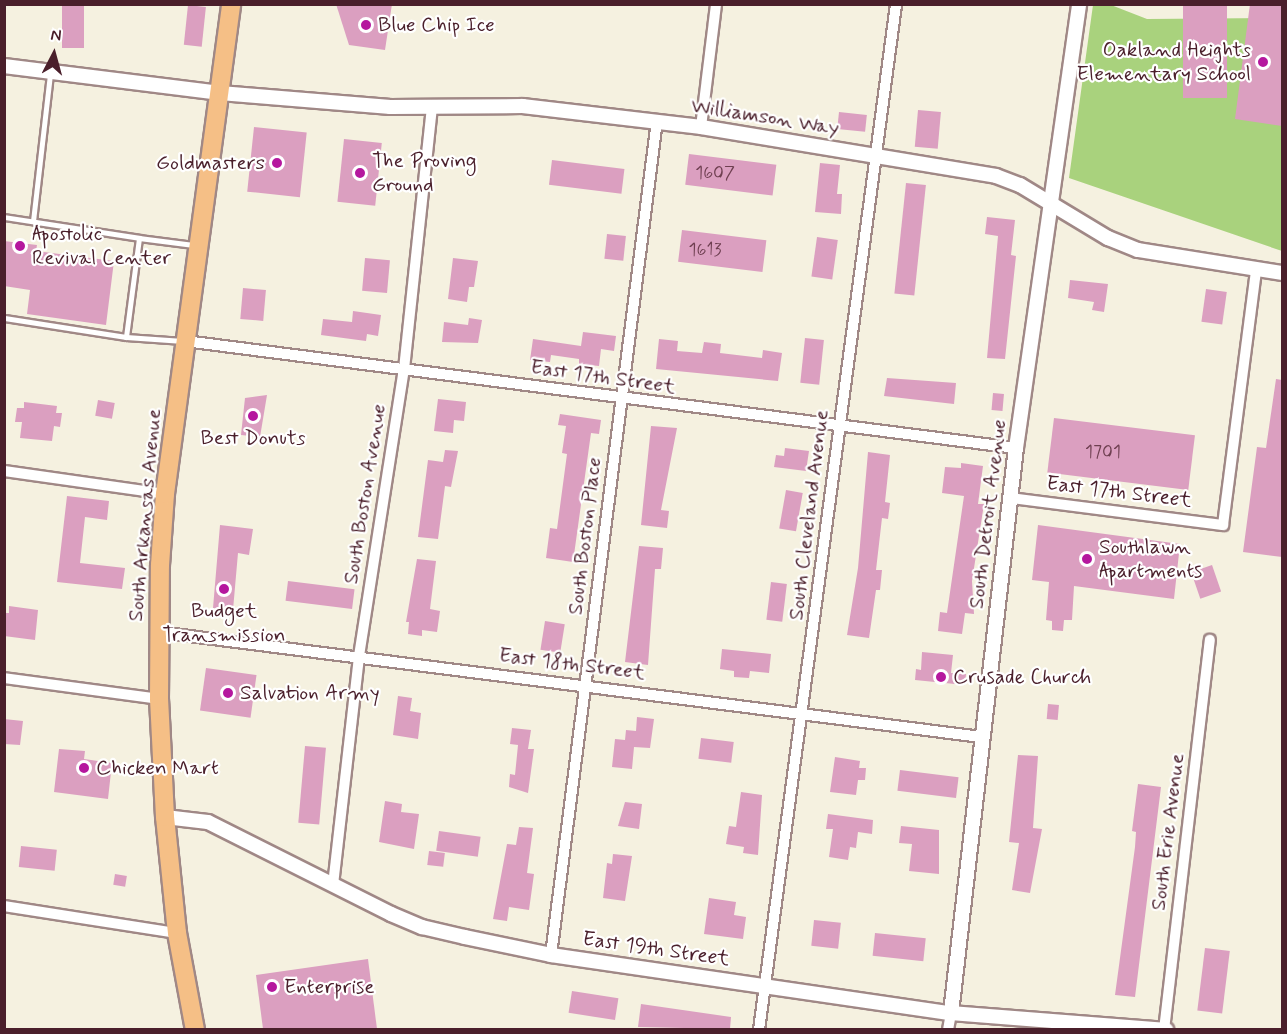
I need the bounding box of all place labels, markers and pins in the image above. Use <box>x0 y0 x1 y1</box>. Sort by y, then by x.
place label: Blue Chip Ice <box>378 12 495 38</box>
marker: Blue Chip Ice <box>359 18 373 32</box>
place label: Oakland Heights Elementary School <box>1076 37 1251 87</box>
marker: Oakland Heights Elementary School <box>1256 55 1270 69</box>
place label: The Proving Ground <box>372 148 475 198</box>
place label: Goldmasters <box>156 150 265 176</box>
marker: Goldmasters <box>270 156 284 170</box>
marker: The Proving Ground <box>353 166 367 180</box>
place label: Apostolic Revival Center <box>32 221 167 271</box>
marker: Apostolic Revival Center <box>13 239 27 253</box>
marker: Best Donuts <box>246 409 260 423</box>
place label: Best Donuts <box>201 425 305 451</box>
place label: Southlawn Apartments <box>1099 534 1202 584</box>
marker: Southlawn Apartments <box>1080 552 1094 566</box>
marker: Budget Transmission <box>217 582 231 596</box>
place label: Budget Transmission <box>162 598 286 648</box>
place label: Crusade Church <box>953 664 1097 690</box>
marker: Crusade Church <box>934 670 948 684</box>
place label: Salvation Army <box>240 680 377 706</box>
marker: Salvation Army <box>221 686 235 700</box>
place label: Chicken Mart <box>96 755 220 781</box>
marker: Chicken Mart <box>77 761 91 775</box>
place label: Enterprise <box>284 974 375 1000</box>
marker: Enterprise <box>265 980 279 994</box>

